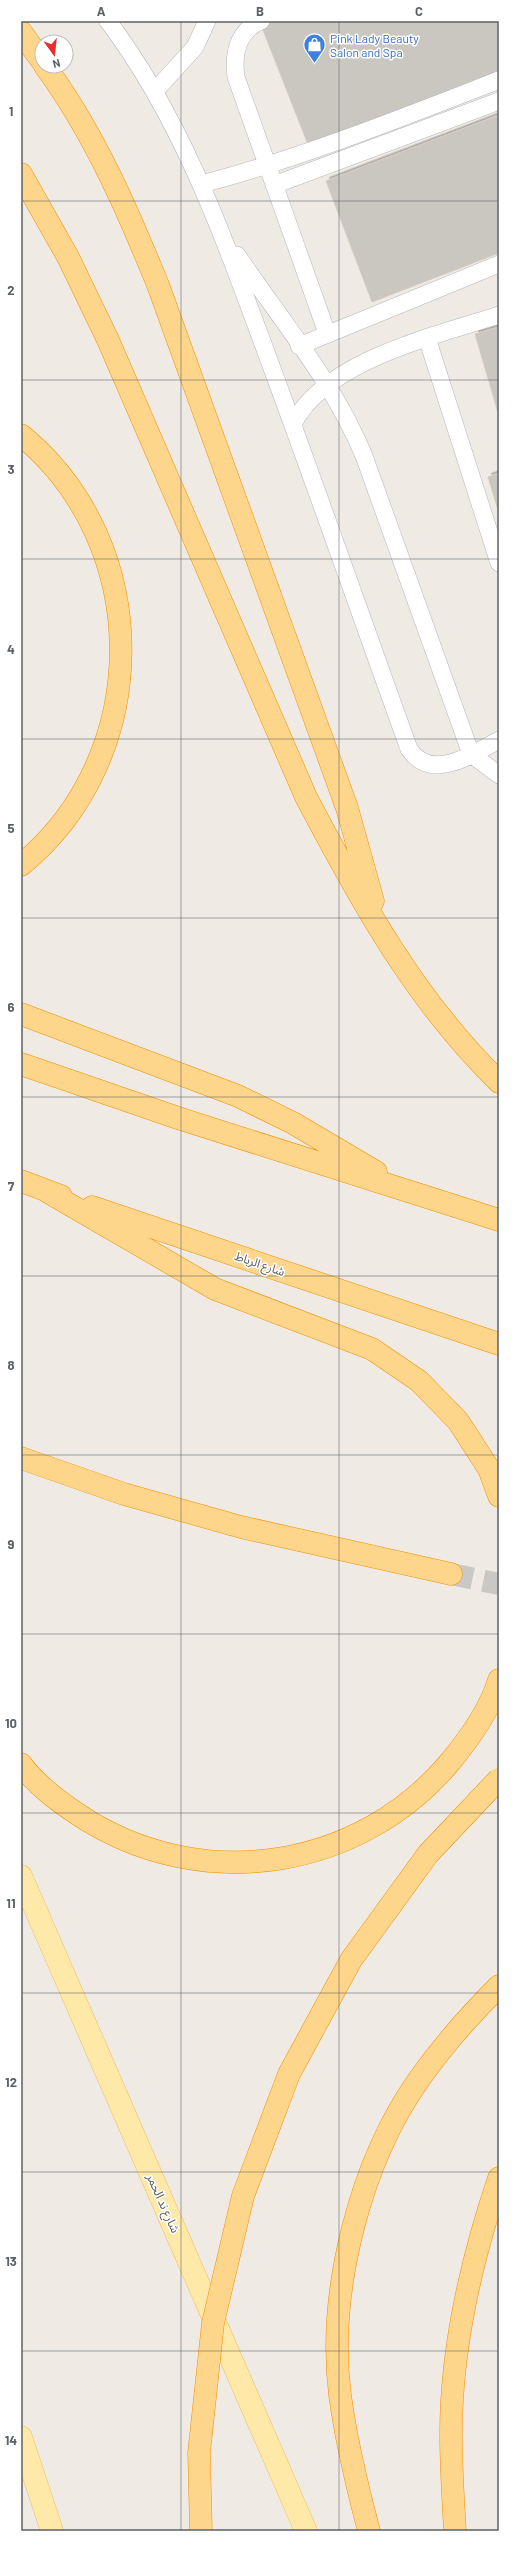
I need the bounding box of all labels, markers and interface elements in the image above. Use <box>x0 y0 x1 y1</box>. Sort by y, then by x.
text: A <box>97 3 106 19</box>
text: B <box>256 3 264 19</box>
text: C <box>415 3 423 19</box>
place label: Pink Lady Beauty Salon and Spa <box>330 31 419 59</box>
shop icon: Pink Lady Beauty Salon and Spa <box>301 32 327 65</box>
north arrow <box>34 34 74 74</box>
text: N <box>51 57 62 71</box>
text: 1 <box>9 103 13 119</box>
text: 2 <box>7 282 15 298</box>
text: 3 <box>7 461 15 477</box>
text: 4 <box>7 641 15 657</box>
text: 5 <box>7 820 15 836</box>
text: 6 <box>8 999 15 1015</box>
text: 7 <box>8 1178 15 1194</box>
street label: شارع الرباط <box>232 1248 287 1281</box>
text: 8 <box>7 1357 15 1373</box>
text: 9 <box>8 1536 15 1552</box>
text: 10 <box>5 1715 17 1731</box>
text: 11 <box>6 1895 16 1911</box>
text: 12 <box>5 2074 17 2090</box>
street label: شارع ند الحمر <box>142 2170 183 2236</box>
text: 13 <box>5 2253 17 2269</box>
text: 14 <box>5 2432 17 2448</box>

